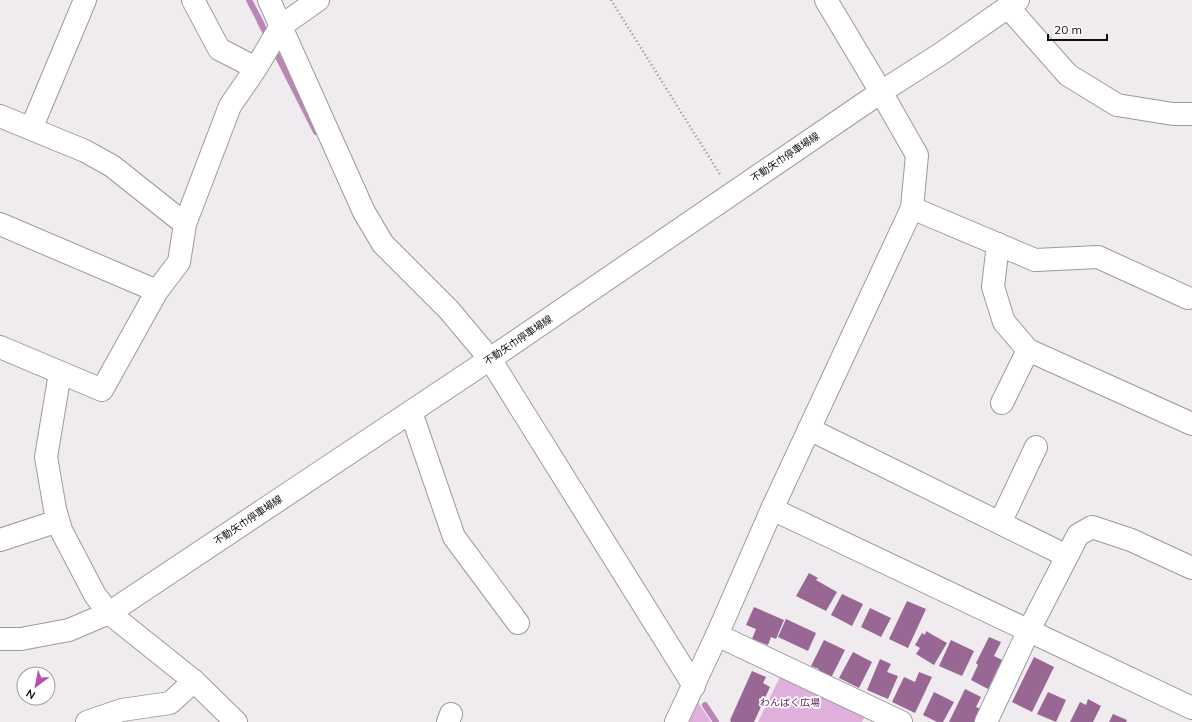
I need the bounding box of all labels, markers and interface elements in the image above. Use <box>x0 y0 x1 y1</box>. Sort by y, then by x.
scale bar <box>1048 16 1107 42</box>
text: 20 m <box>1054 22 1082 37</box>
street label: 不動矢巾停車場線 <box>748 129 822 185</box>
street label: 不動矢巾停車場線 <box>481 312 555 368</box>
street label: 不動矢巾停車場線 <box>211 492 285 548</box>
north arrow <box>16 666 56 706</box>
text: N <box>23 686 38 703</box>
park label: わんぱく広場 <box>760 696 820 709</box>

